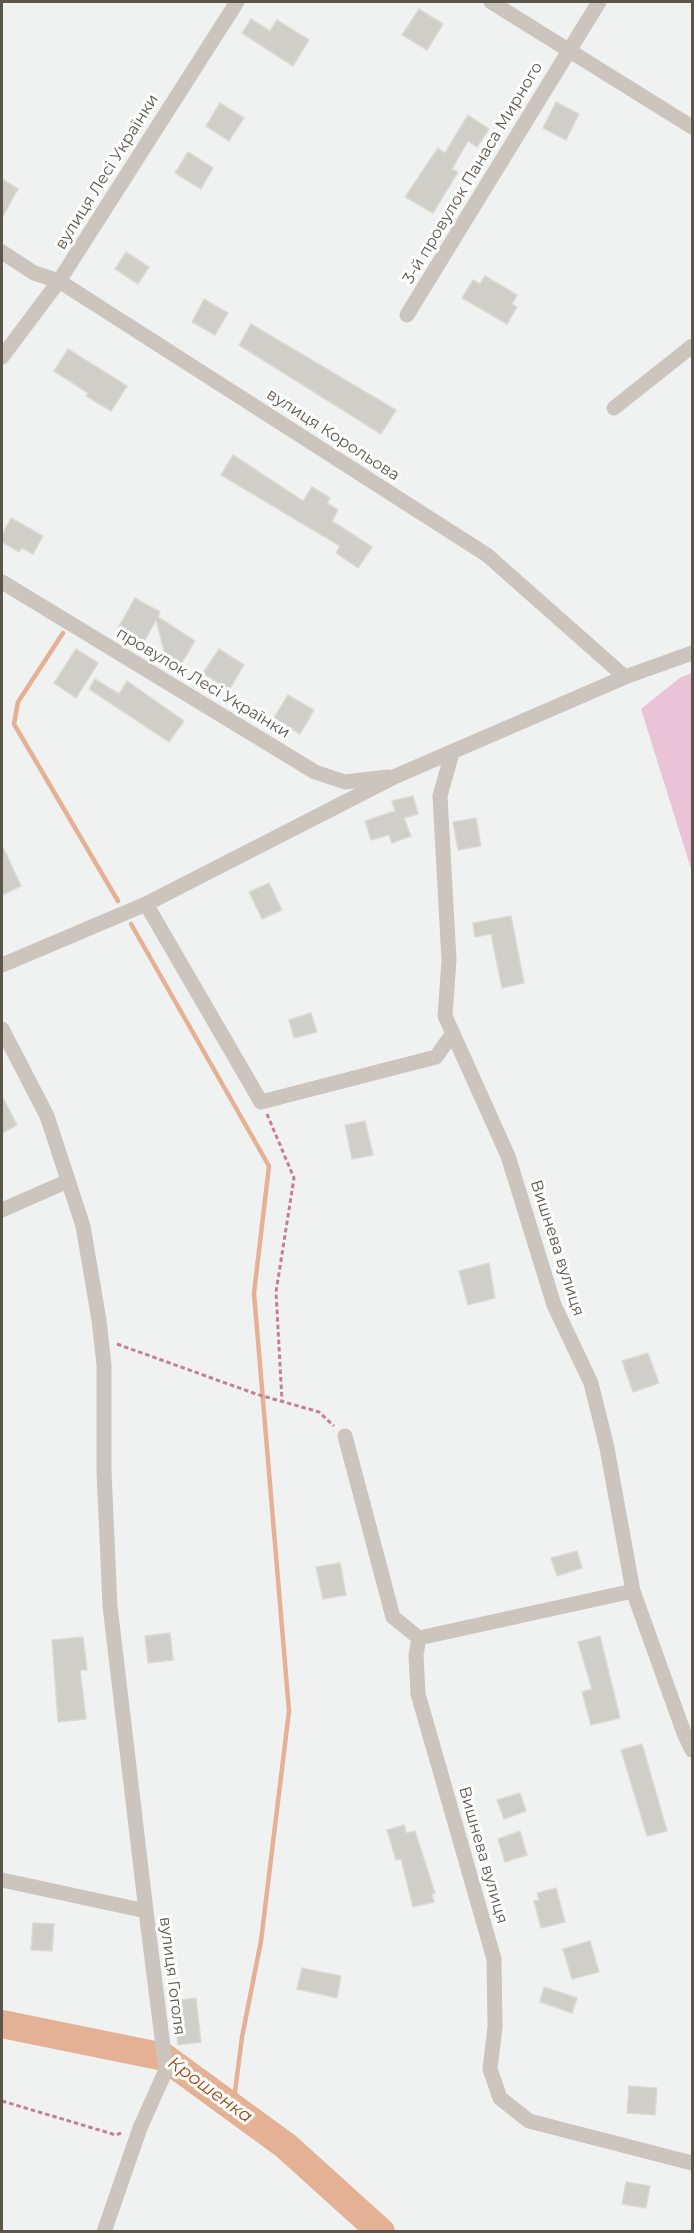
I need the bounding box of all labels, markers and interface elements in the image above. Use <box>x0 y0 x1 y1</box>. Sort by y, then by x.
street label: 3-й провулок Панаса Мирного <box>399 59 547 287</box>
street label: вулиця Лесі Українки <box>51 91 163 253</box>
street label: вулиця Корольова <box>263 385 403 485</box>
street label: провулок Лесі Українки <box>113 623 293 743</box>
street label: Вишнева вулиця <box>526 1178 588 1318</box>
street label: Вишнева вулиця <box>454 1784 512 1926</box>
street label: вулиця Гоголя <box>155 1916 189 2036</box>
water label: Крошенка <box>164 2052 256 2128</box>

